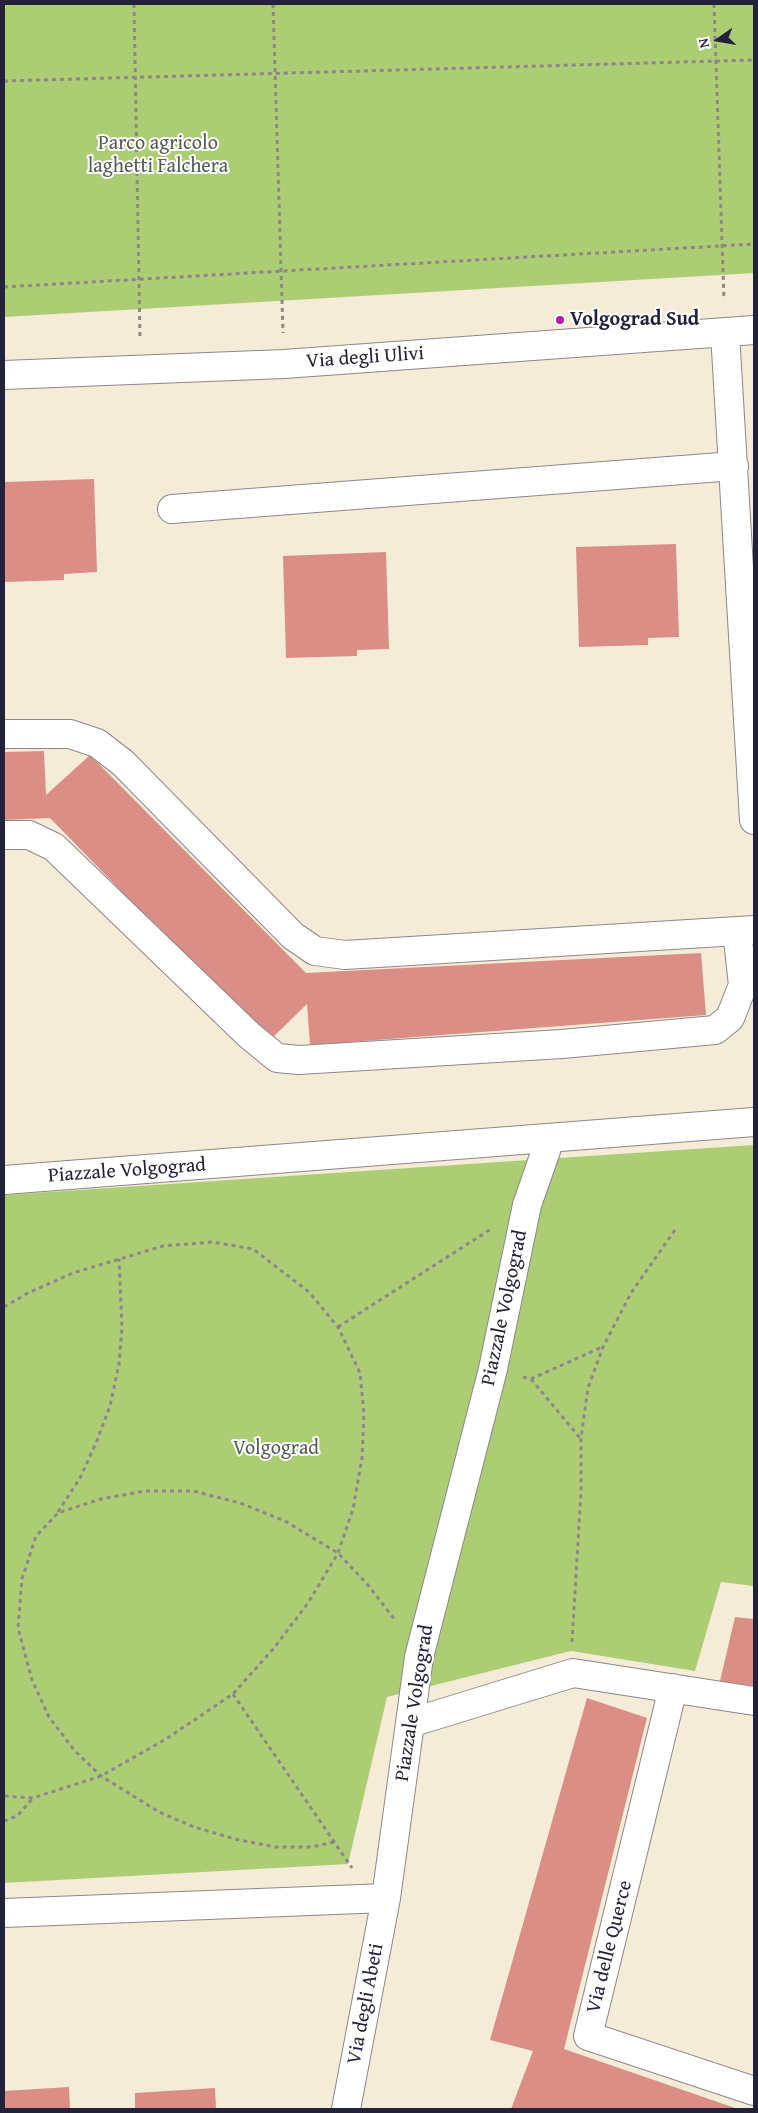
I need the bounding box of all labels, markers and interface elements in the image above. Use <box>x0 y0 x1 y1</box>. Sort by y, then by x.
north arrow <box>693 15 743 65</box>
text: N <box>693 37 714 50</box>
park label: Parco agricolo laghetti Falchera <box>88 132 228 179</box>
place label: Volgograd Sud <box>570 308 699 332</box>
marker: Volgograd Sud <box>554 314 566 326</box>
street label: Via degli Ulivi <box>305 342 425 374</box>
street label: Piazzale Volgograd <box>47 1154 207 1188</box>
street label: Piazzale Volgograd <box>477 1228 533 1388</box>
park label: Volgograd <box>233 1437 319 1461</box>
street label: Piazzale Volgograd <box>391 1623 439 1783</box>
street label: Via delle Querce <box>582 1878 638 2016</box>
street label: Via degli Abeti <box>343 1941 389 2067</box>

